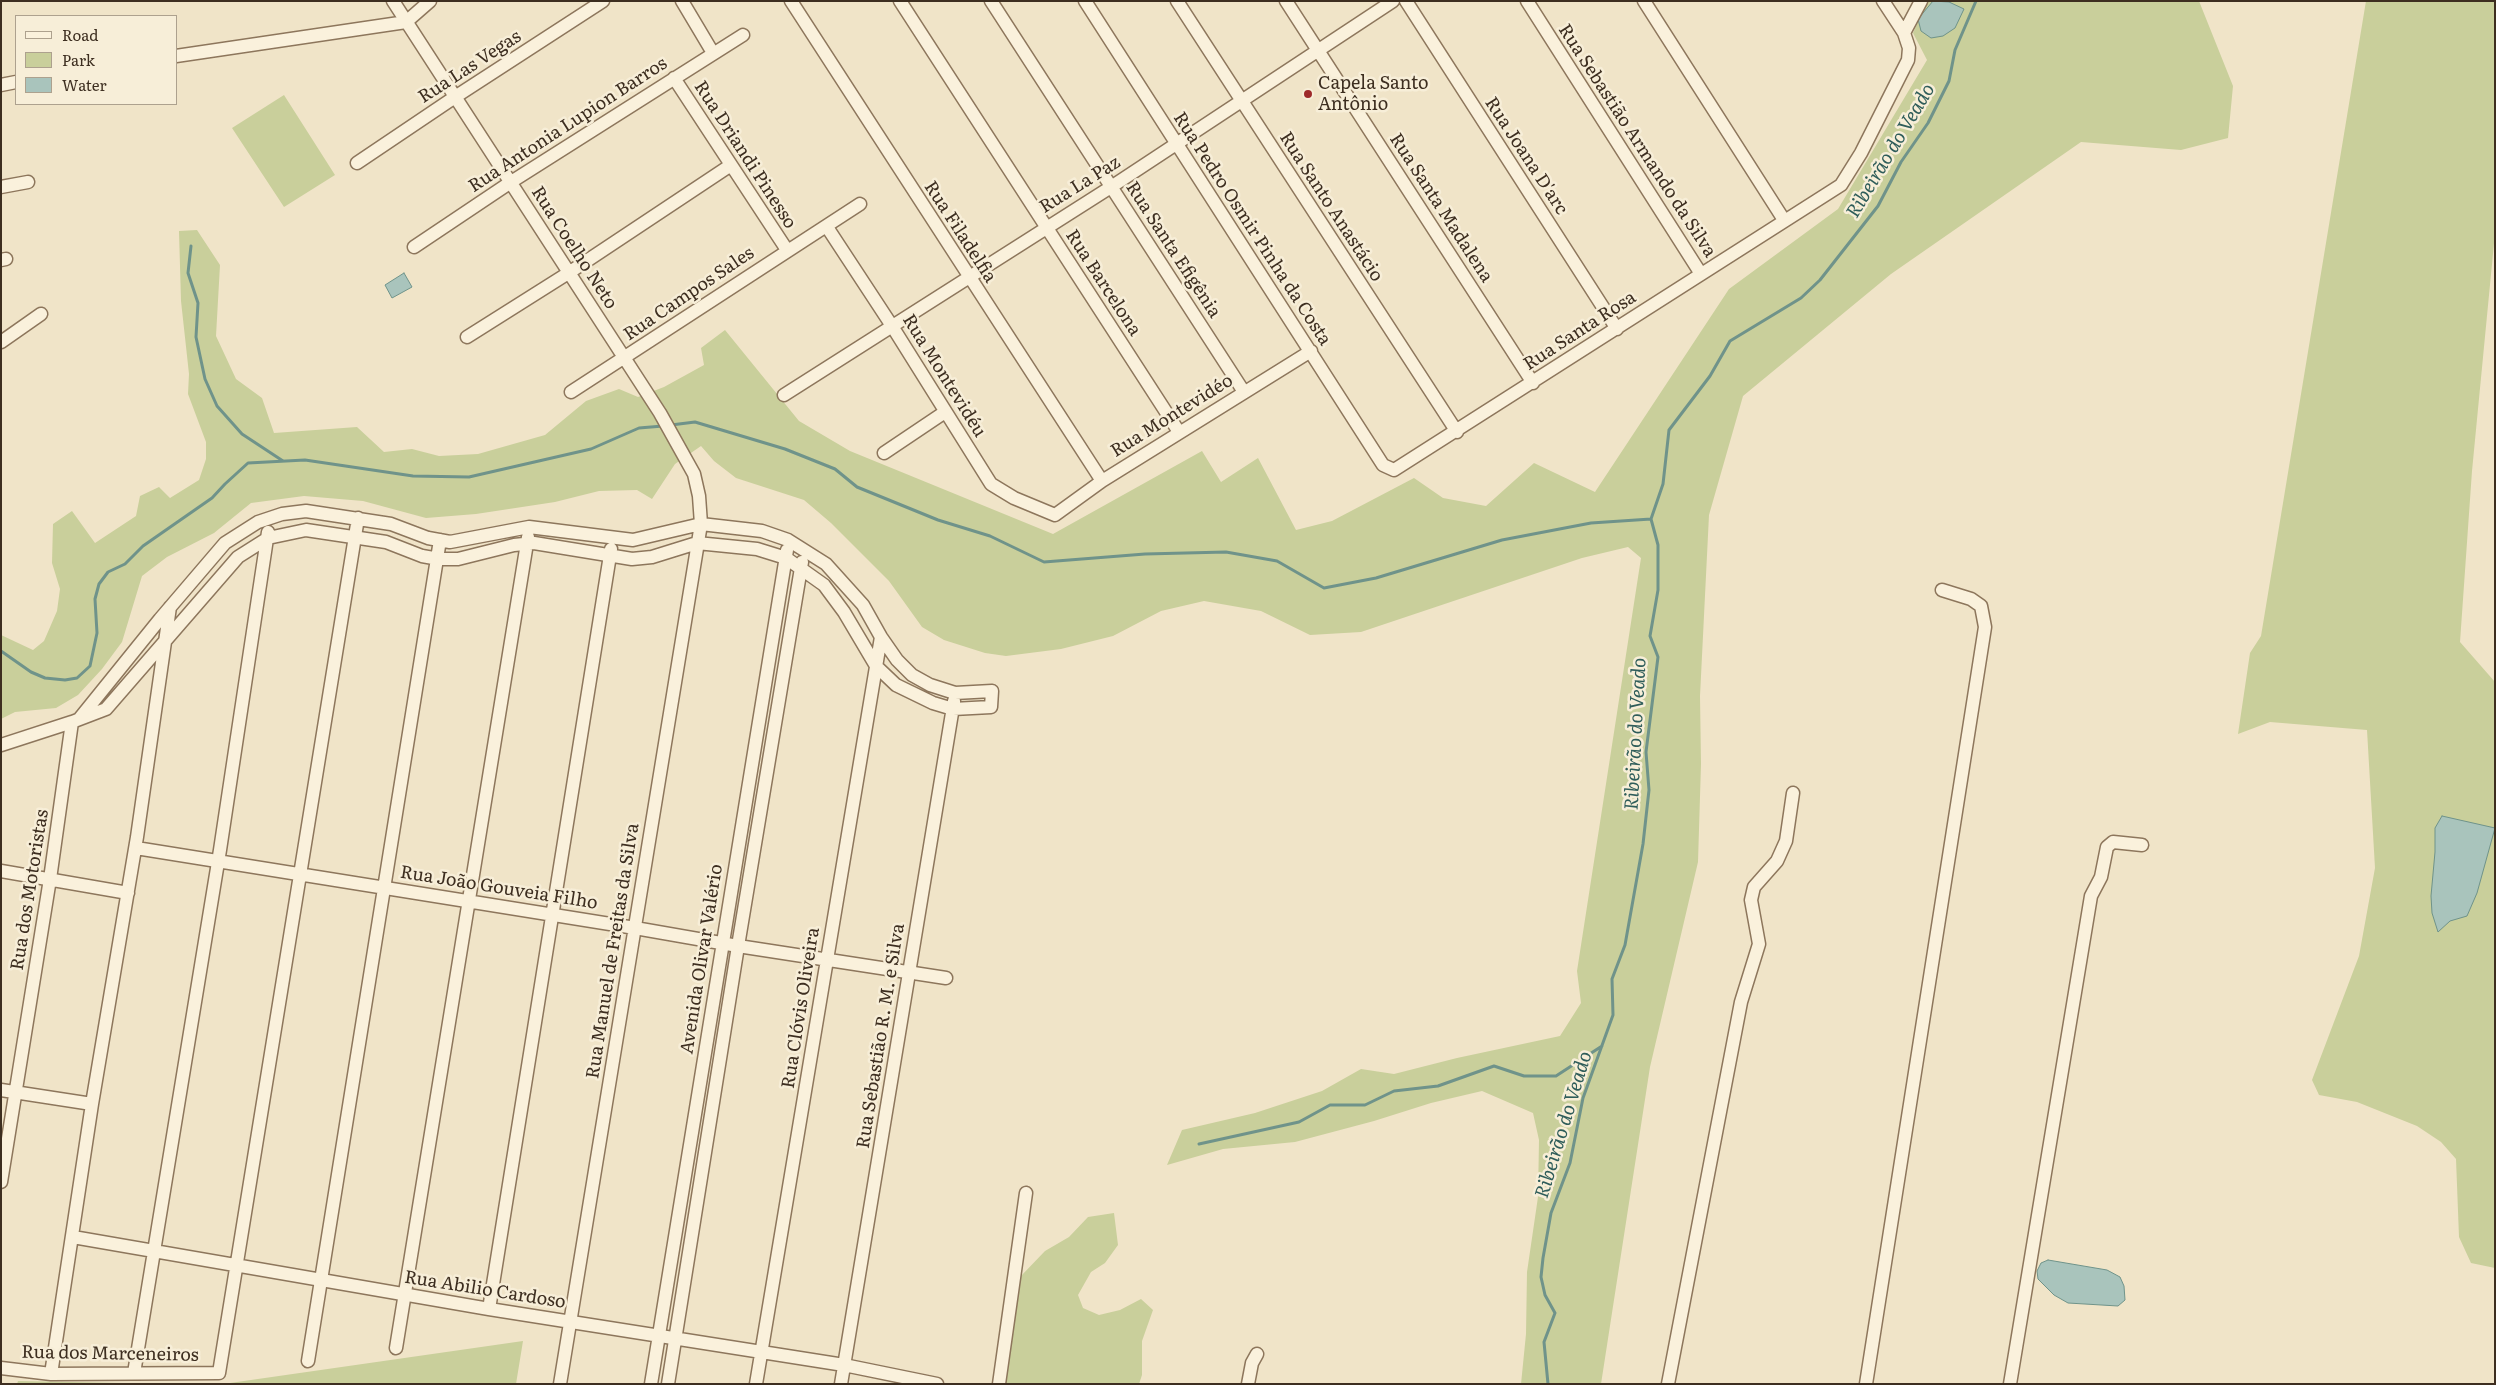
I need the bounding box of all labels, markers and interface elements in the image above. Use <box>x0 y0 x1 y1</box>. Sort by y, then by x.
legend <box>15 15 178 105</box>
street label: Rua Sebastião Armando da Silva <box>1553 20 1721 262</box>
text: Road <box>62 23 98 46</box>
street label: Rua Las Vegas <box>415 26 525 108</box>
text: Park <box>62 48 95 71</box>
street label: Rua Antonia Lupion Barros <box>465 53 671 197</box>
text: Water <box>62 73 107 96</box>
place label: Capela Santo Antônio <box>1318 73 1429 116</box>
street label: Rua Driandi Pinesso <box>689 77 801 233</box>
water label: Ribeirão do Veado <box>1842 80 1940 222</box>
marker: Capela Santo Antônio <box>1302 88 1314 100</box>
street label: Rua Joana D'arc <box>1480 93 1572 219</box>
street label: Rua Pedro Osmir Pinha da Costa <box>1168 108 1336 350</box>
street label: Rua Santo Anastácio <box>1274 128 1388 286</box>
street label: Rua Santa Madalena <box>1385 129 1497 287</box>
street label: Rua La Paz <box>1036 152 1124 218</box>
street label: Rua Filadelfia <box>919 177 1001 287</box>
street label: Rua Santa Efigênia <box>1121 178 1225 322</box>
street label: Rua Coelho Neto <box>526 183 622 313</box>
street label: Rua Barcelona <box>1061 226 1145 340</box>
street label: Rua Campos Sales <box>620 242 758 346</box>
street label: Rua Santa Rosa <box>1520 287 1640 375</box>
street label: Rua Montevidéu <box>898 311 990 441</box>
street label: Rua Montevidéo <box>1107 370 1237 462</box>
water label: Ribeirão do Veado <box>1621 657 1651 811</box>
street label: Rua dos Motoristas <box>7 808 53 972</box>
street label: Rua Manuel de Freitas da Silva <box>582 822 644 1080</box>
street label: Rua João Gouveia Filho <box>399 862 599 914</box>
street label: Avenida Olivar Valério <box>676 862 728 1056</box>
street label: Rua Sebastião R. M. e Silva <box>853 922 909 1150</box>
street label: Rua Clóvis Oliveira <box>778 926 824 1090</box>
water label: Ribeirão do Veado <box>1531 1049 1597 1201</box>
street label: Rua Abilio Cardoso <box>403 1267 567 1313</box>
street label: Rua dos Marceneiros <box>21 1342 199 1366</box>

